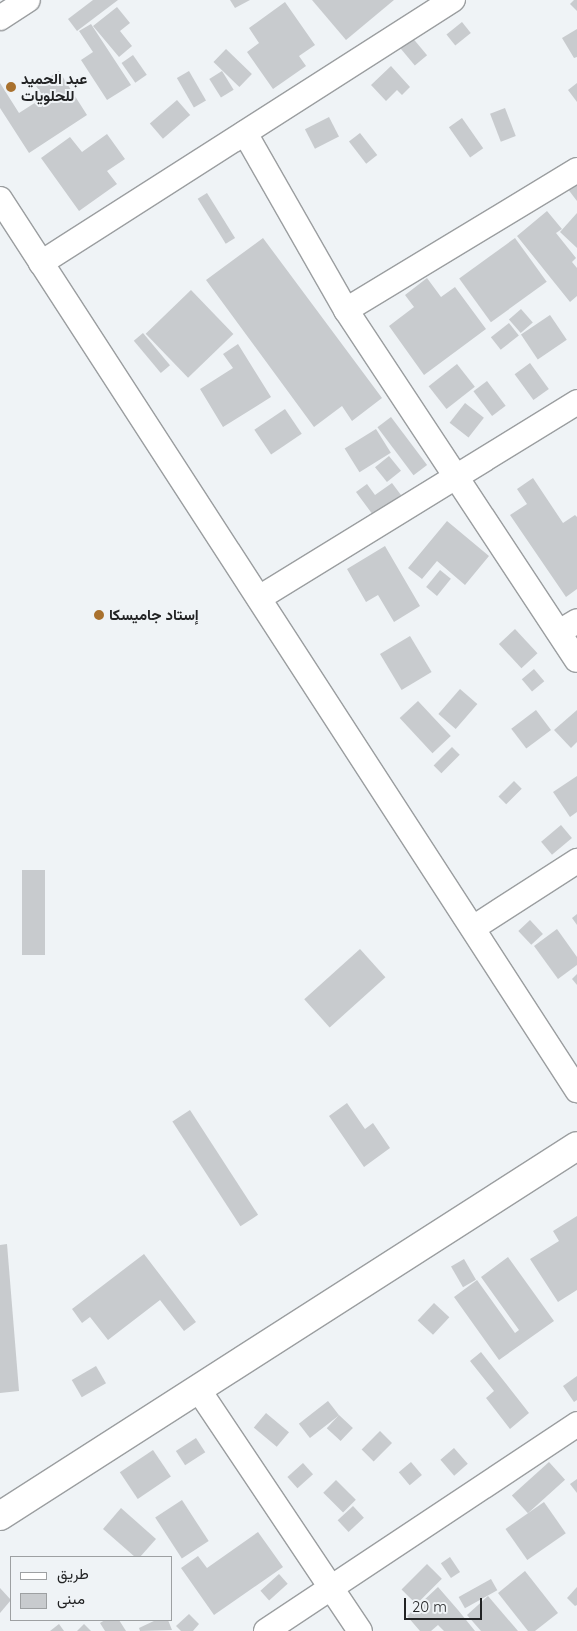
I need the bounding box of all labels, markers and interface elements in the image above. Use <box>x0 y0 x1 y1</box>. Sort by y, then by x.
place label: عبد الحميد للحلويات <box>21 69 87 104</box>
marker: عبد الحميد للحلويات <box>5 81 17 93</box>
place label: إستاد جاميسكا <box>109 606 199 624</box>
marker: إستاد جاميسكا <box>93 609 105 621</box>
legend <box>10 1556 172 1621</box>
text: طريق <box>57 1564 89 1583</box>
scale bar <box>407 1588 484 1620</box>
text: مبنى <box>57 1589 85 1608</box>
text: 20 m <box>412 1597 447 1616</box>

